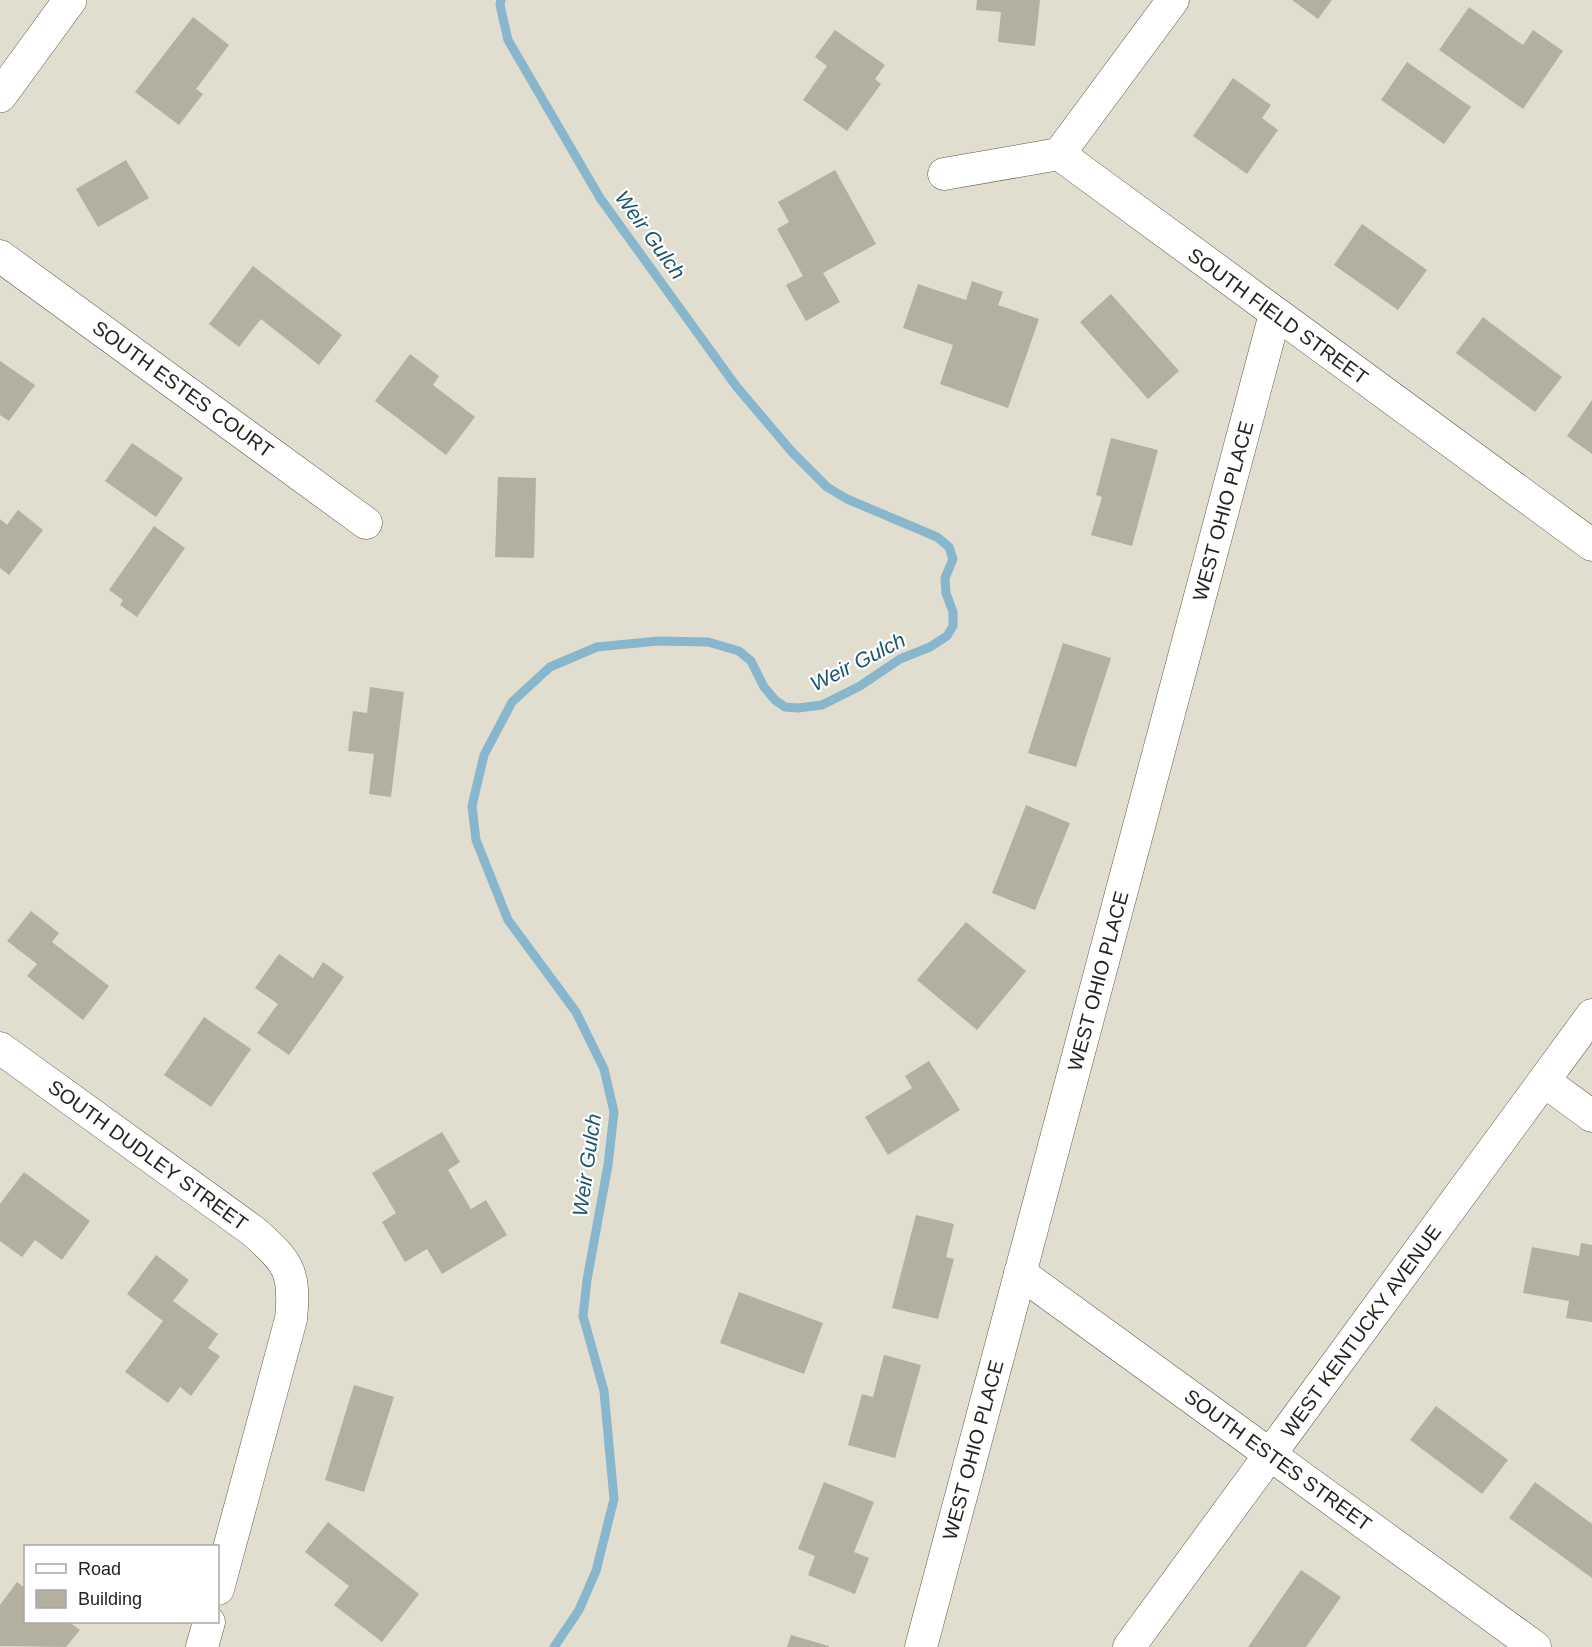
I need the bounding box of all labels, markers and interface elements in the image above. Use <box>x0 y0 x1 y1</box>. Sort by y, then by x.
water label: Weir Gulch <box>611 186 690 283</box>
street label: SOUTH FIELD STREET <box>1184 243 1372 389</box>
street label: SOUTH ESTES COURT <box>89 316 277 462</box>
street label: WEST OHIO PLACE <box>1188 419 1258 603</box>
water label: Weir Gulch <box>806 628 909 695</box>
street label: WEST OHIO PLACE <box>1063 889 1133 1073</box>
street label: SOUTH DUDLEY STREET <box>44 1075 252 1235</box>
water label: Weir Gulch <box>568 1112 605 1218</box>
street label: WEST KENTUCKY AVENUE <box>1277 1221 1445 1441</box>
street label: WEST OHIO PLACE <box>938 1358 1008 1542</box>
street label: SOUTH ESTES STREET <box>1180 1385 1376 1535</box>
legend <box>24 1545 219 1623</box>
text: Road <box>78 1559 121 1579</box>
text: Building <box>78 1589 142 1609</box>

